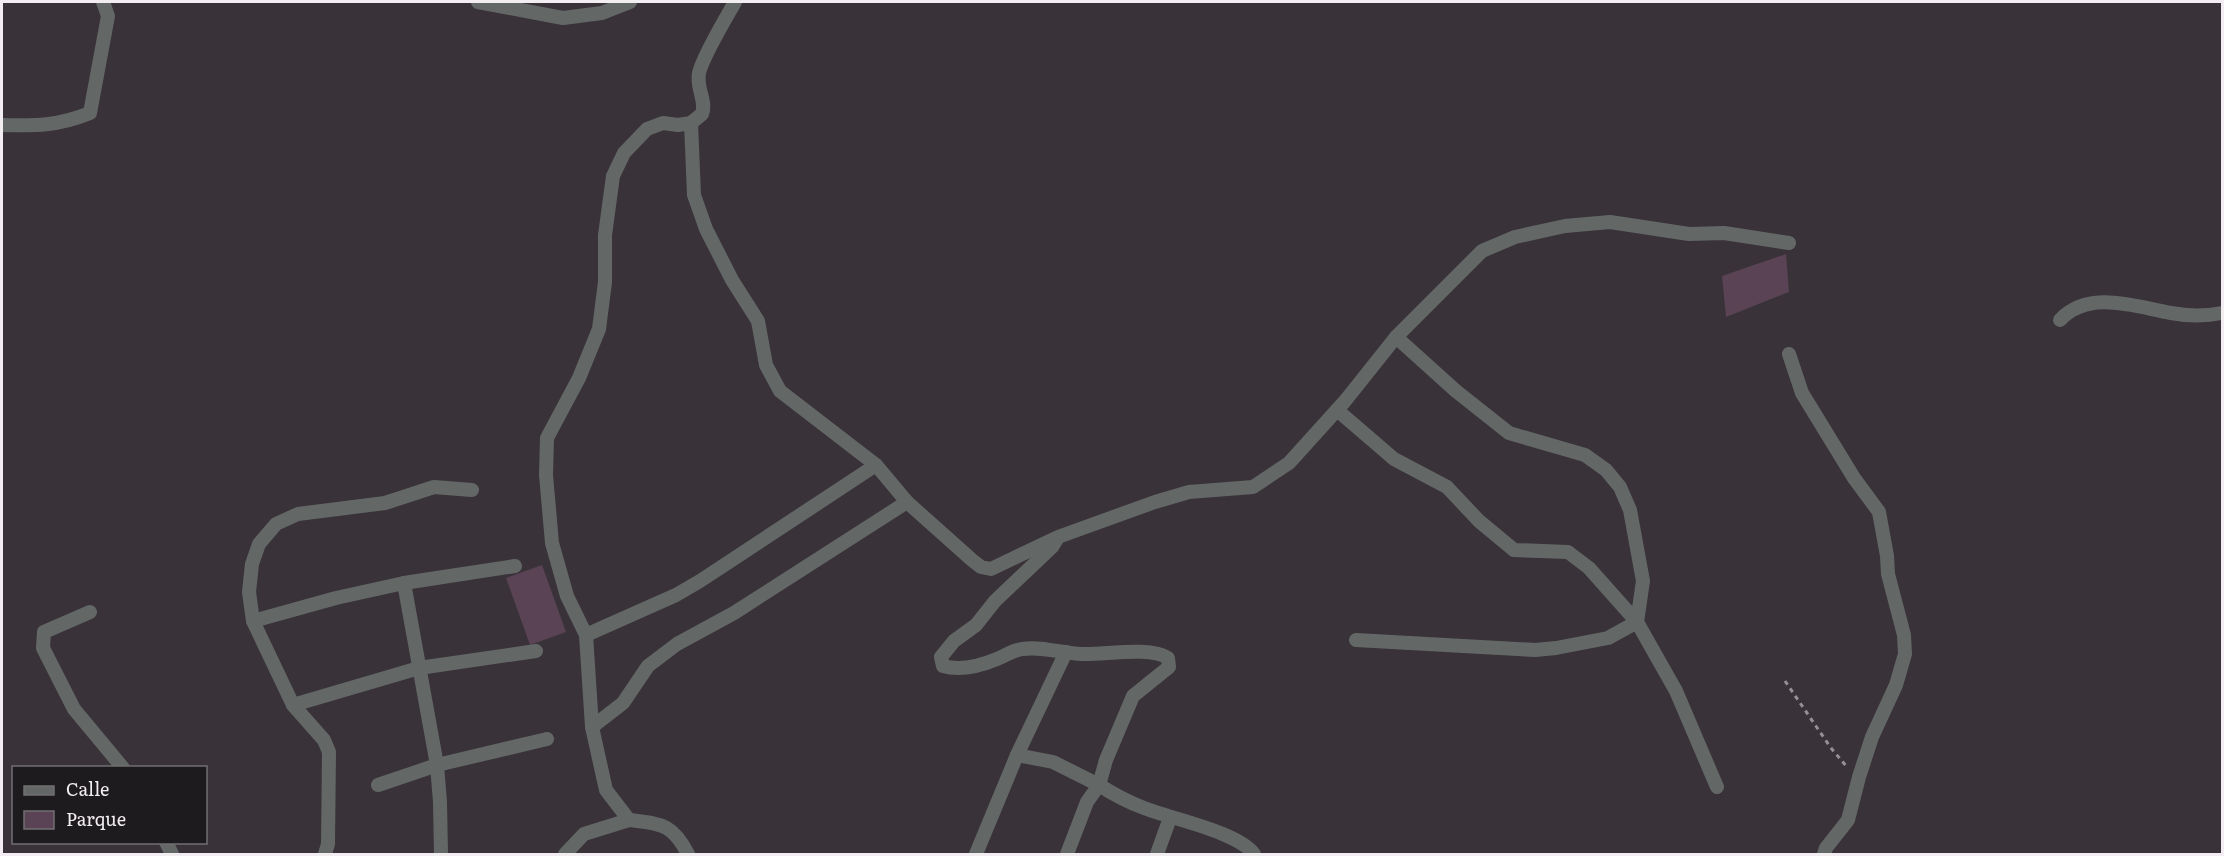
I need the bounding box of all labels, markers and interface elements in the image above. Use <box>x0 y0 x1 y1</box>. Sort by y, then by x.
legend <box>12 766 207 844</box>
text: Calle <box>66 775 109 802</box>
text: Parque <box>66 805 126 832</box>

